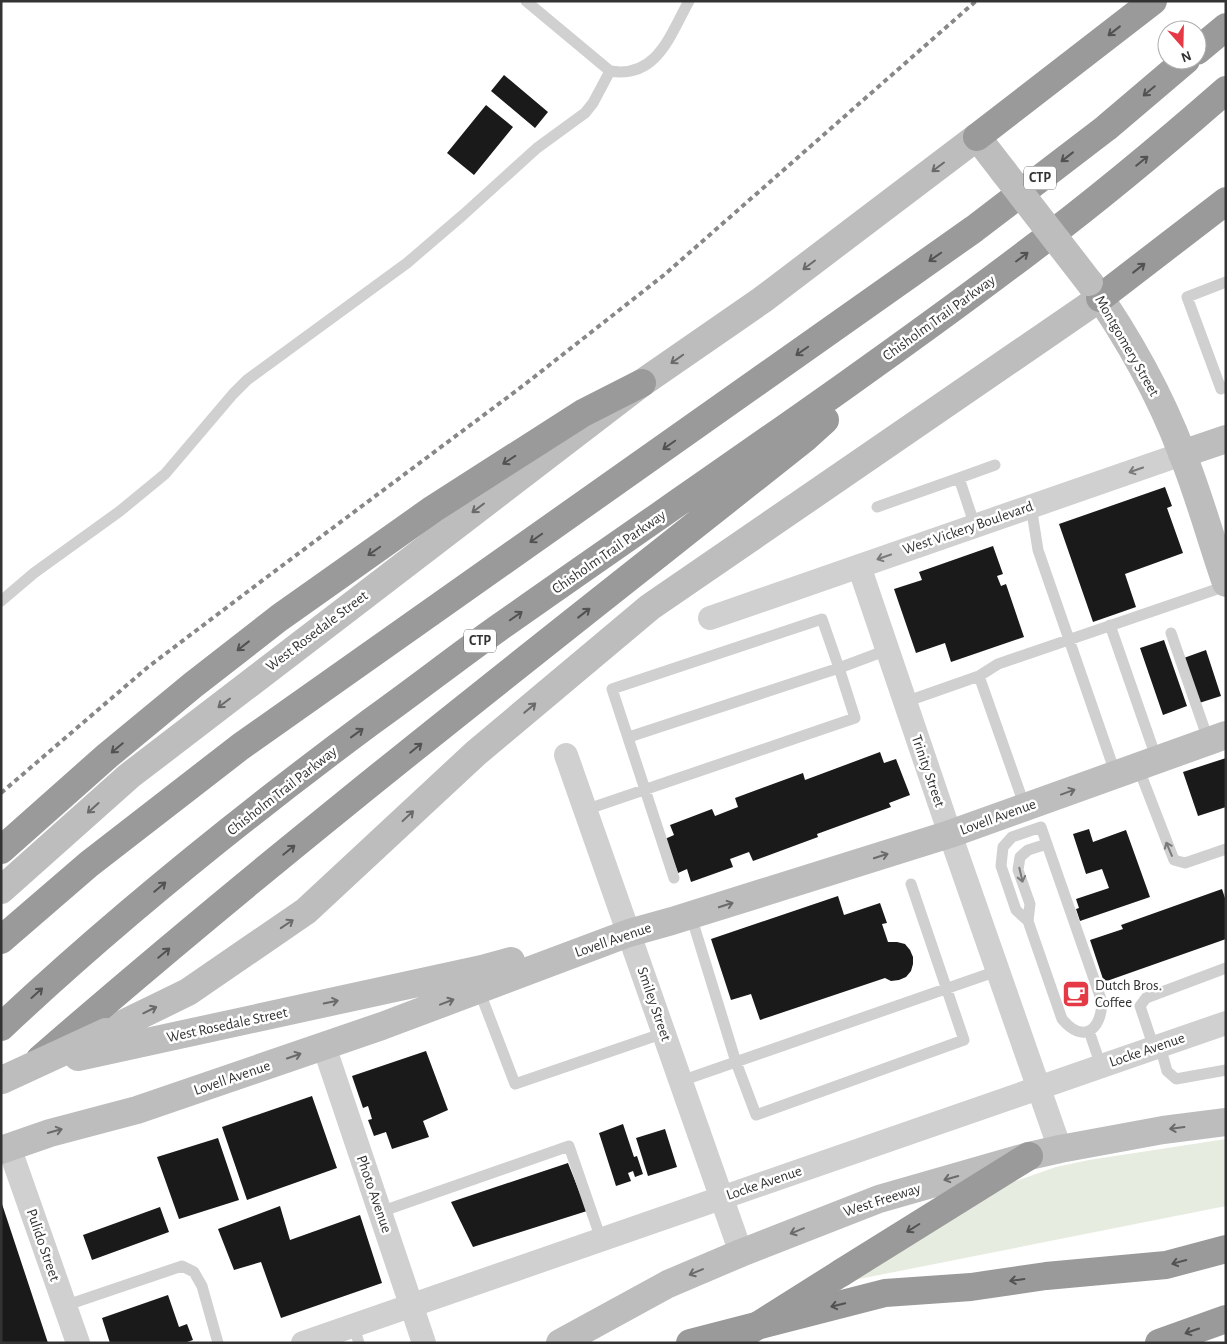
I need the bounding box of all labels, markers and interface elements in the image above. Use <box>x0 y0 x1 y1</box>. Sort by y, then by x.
north arrow <box>1157 20 1207 70</box>
one-way arrow <box>1108 25 1121 36</box>
text: N <box>1179 48 1193 65</box>
one-way arrow <box>1143 86 1156 97</box>
one-way arrow <box>1061 152 1074 163</box>
one-way arrow <box>1136 155 1149 166</box>
one-way arrow <box>932 161 945 172</box>
road number: CTP <box>1024 167 1056 190</box>
one-way arrow <box>928 252 942 262</box>
one-way arrow <box>1015 252 1029 262</box>
one-way arrow <box>803 259 816 270</box>
one-way arrow <box>1132 262 1145 273</box>
street label: Chisholm Trail Parkway <box>880 272 998 364</box>
street label: Montgomery Street <box>1092 293 1162 399</box>
one-way arrow <box>795 346 809 356</box>
one-way arrow <box>670 354 684 364</box>
one-way arrow <box>663 440 677 450</box>
one-way arrow <box>503 455 517 465</box>
one-way arrow <box>1129 466 1145 475</box>
street label: West Vickery Boulevard <box>901 499 1035 557</box>
one-way arrow <box>472 503 485 514</box>
street label: Chisholm Trail Parkway <box>549 507 669 597</box>
one-way arrow <box>530 533 544 543</box>
one-way arrow <box>367 546 381 556</box>
one-way arrow <box>876 553 892 562</box>
street label: West Rosedale Street <box>263 588 371 674</box>
one-way arrow <box>577 608 590 619</box>
one-way arrow <box>509 611 523 621</box>
road number: CTP <box>464 630 496 652</box>
one-way arrow <box>236 641 250 651</box>
one-way arrow <box>218 697 231 708</box>
one-way arrow <box>523 702 536 713</box>
one-way arrow <box>349 728 363 738</box>
street label: Trinity Street <box>909 733 947 809</box>
one-way arrow <box>409 742 422 753</box>
one-way arrow <box>110 743 123 754</box>
street label: Chisholm Trail Parkway <box>224 743 340 838</box>
one-way arrow <box>1059 787 1075 796</box>
street label: Lovell Avenue <box>958 796 1038 838</box>
one-way arrow <box>86 802 99 814</box>
one-way arrow <box>402 810 415 822</box>
one-way arrow <box>1163 842 1172 857</box>
one-way arrow <box>283 845 296 856</box>
one-way arrow <box>872 850 888 860</box>
one-way arrow <box>1017 866 1026 882</box>
one-way arrow <box>153 882 166 893</box>
one-way arrow <box>718 899 734 909</box>
one-way arrow <box>280 919 294 929</box>
street label: Lovell Avenue <box>573 920 653 960</box>
one-way arrow <box>157 947 170 959</box>
street label: Smiley Street <box>634 965 674 1043</box>
place label: Dutch Bros. Coffee <box>1095 978 1162 1010</box>
cafe icon: Dutch Bros. Coffee <box>1061 979 1091 1009</box>
one-way arrow <box>30 987 43 999</box>
one-way arrow <box>323 997 339 1006</box>
one-way arrow <box>438 997 454 1006</box>
one-way arrow <box>142 1005 157 1014</box>
street label: West Rosedale Street <box>165 1005 289 1045</box>
street label: Locke Avenue <box>1107 1030 1187 1070</box>
one-way arrow <box>285 1051 301 1061</box>
street label: Lovell Avenue <box>192 1058 272 1098</box>
one-way arrow <box>1170 1123 1186 1133</box>
one-way arrow <box>47 1126 63 1136</box>
street label: Photo Avenue <box>354 1153 394 1235</box>
street label: Locke Avenue <box>724 1163 804 1203</box>
one-way arrow <box>943 1174 959 1184</box>
street label: West Freeway <box>842 1180 923 1220</box>
street label: Pulido Street <box>24 1207 62 1283</box>
one-way arrow <box>906 1223 920 1233</box>
one-way arrow <box>790 1227 805 1236</box>
one-way arrow <box>1171 1257 1187 1267</box>
one-way arrow <box>689 1268 704 1278</box>
one-way arrow <box>1010 1275 1026 1285</box>
one-way arrow <box>831 1301 847 1310</box>
one-way arrow <box>1185 1327 1200 1336</box>

